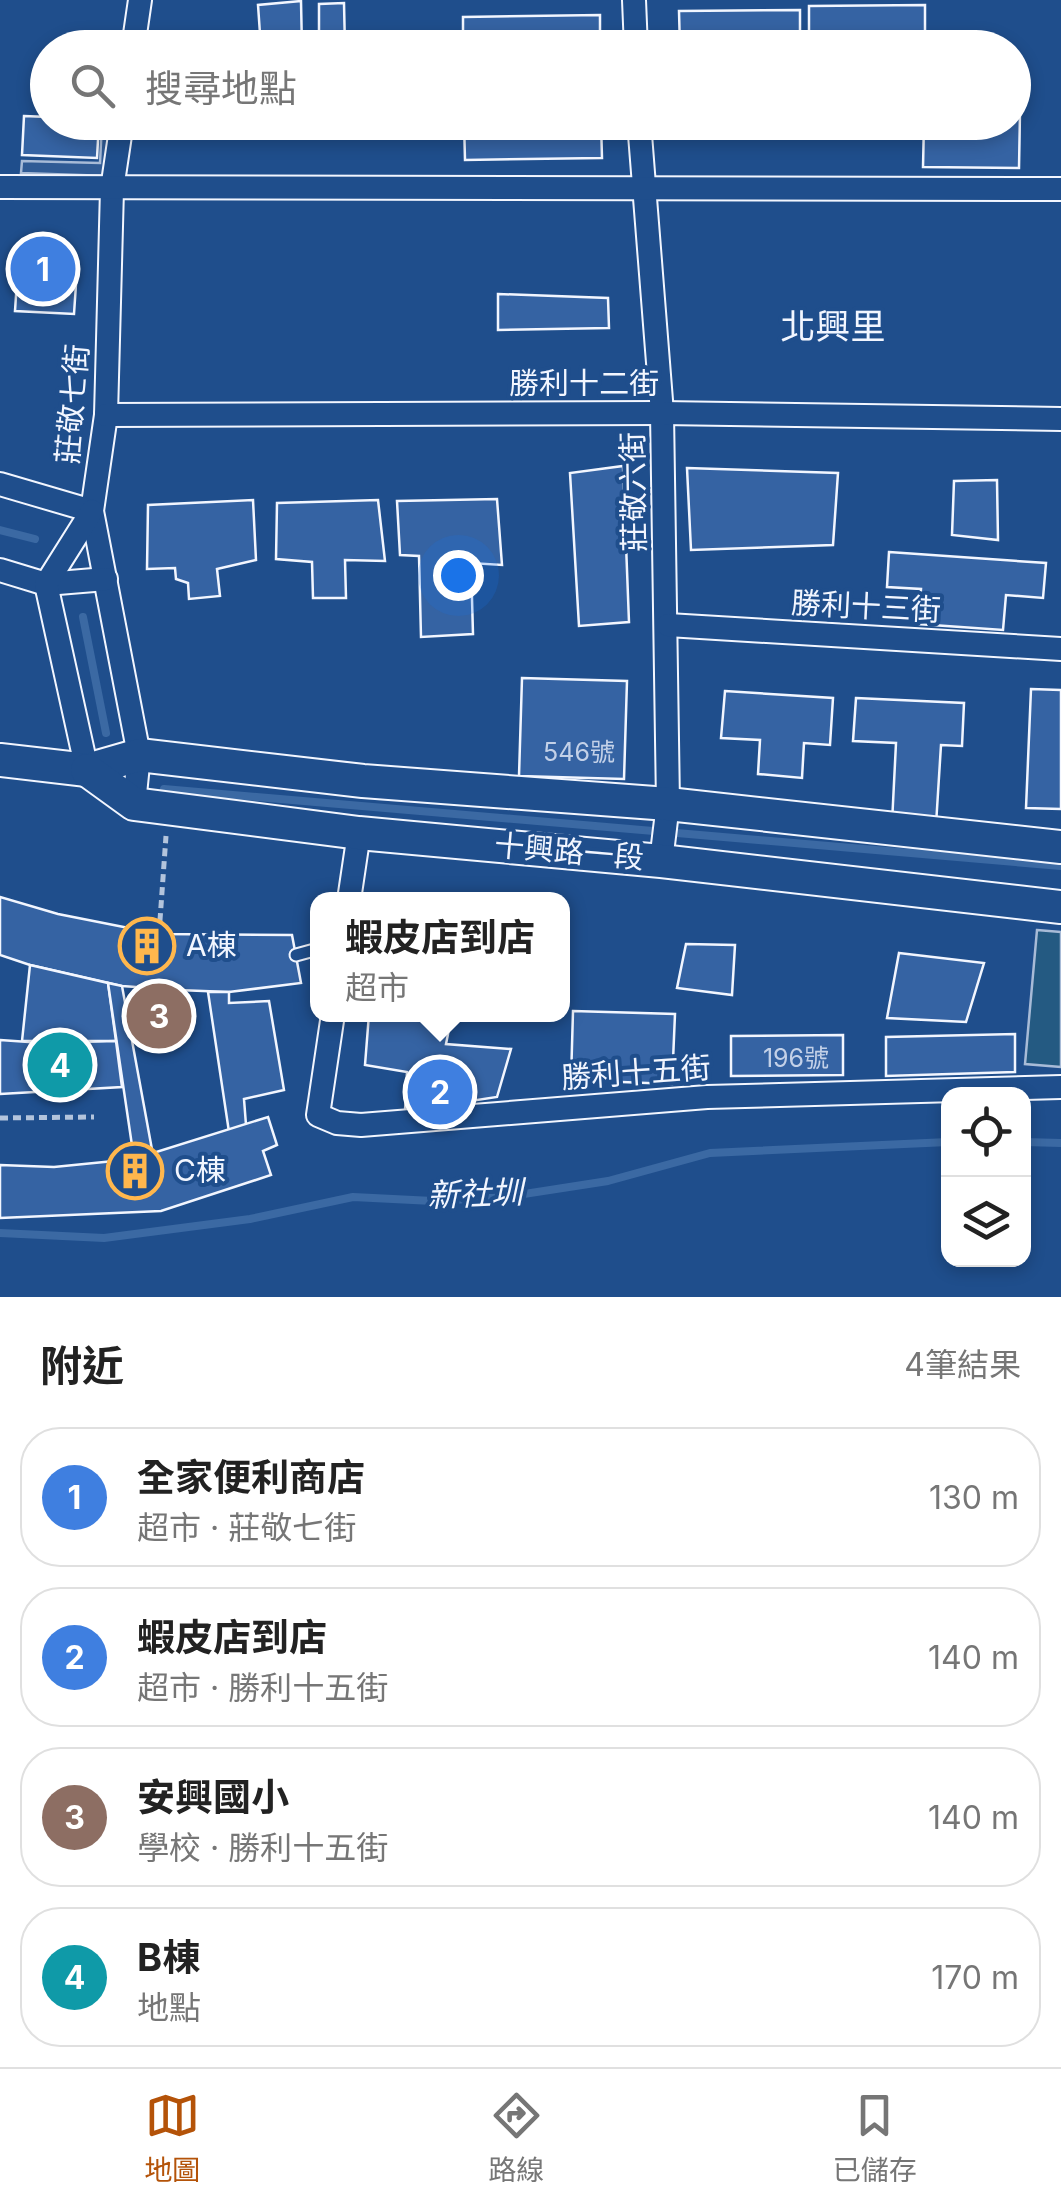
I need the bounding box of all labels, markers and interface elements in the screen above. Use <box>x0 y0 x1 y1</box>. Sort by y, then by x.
search box <box>30 30 1031 140</box>
icon: search <box>65 58 120 113</box>
text: 搜尋地點 <box>145 65 297 111</box>
pin: 1 <box>10 232 76 306</box>
district label: 北興里 <box>780 305 886 347</box>
street label: 莊敬七街 <box>49 343 95 465</box>
street label: 勝利十二街 <box>509 365 659 401</box>
street label: 莊敬六街 <box>614 432 652 552</box>
your location <box>433 550 484 601</box>
street label: 勝利十三街 <box>790 584 942 628</box>
house number: 546號 <box>543 737 615 767</box>
street label: 十興路一段 <box>493 827 645 875</box>
popup <box>310 892 570 1022</box>
text: 蝦皮店到店 <box>345 914 535 960</box>
building icon: A棟 <box>117 916 177 976</box>
place label: A棟 <box>186 927 237 963</box>
text: 超市 <box>345 968 409 1007</box>
pin: 3 <box>126 978 192 1054</box>
pin: 4 <box>28 1028 92 1102</box>
house number: 196號 <box>763 1043 829 1073</box>
street label: 勝利十五街 <box>560 1049 712 1095</box>
pin: 2 <box>408 1054 472 1130</box>
map controls <box>941 1087 1031 1267</box>
button: locate <box>941 1087 1031 1177</box>
building icon: C棟 <box>105 1141 165 1201</box>
place label: C棟 <box>174 1152 226 1188</box>
water label: 新社圳 <box>426 1172 528 1215</box>
button: layers <box>941 1177 1031 1267</box>
text: 附近 <box>40 1340 124 1391</box>
text: 4筆結果 <box>904 1345 1021 1384</box>
text: 全家便利商店 <box>137 1454 365 1500</box>
text: 1 <box>68 1478 81 1517</box>
text: 130 m <box>929 1478 1019 1517</box>
text: 超市 · 莊敬七街 <box>137 1508 356 1547</box>
text: 蝦皮店到店 <box>137 1614 327 1660</box>
text: 2 <box>64 1638 85 1677</box>
text: 140 m <box>928 1638 1019 1677</box>
text: 超市 · 勝利十五街 <box>137 1668 388 1707</box>
text: 安興國小 <box>137 1774 289 1820</box>
text: 3 <box>64 1798 85 1837</box>
text: 140 m <box>928 1798 1019 1837</box>
text: 學校 · 勝利十五街 <box>137 1828 388 1867</box>
text: B棟 <box>137 1934 200 1980</box>
text: 4 <box>64 1958 85 1997</box>
text: 170 m <box>931 1958 1019 1997</box>
text: 地點 <box>137 1988 201 2027</box>
tab: 地圖 <box>144 2088 200 2188</box>
tab: 路線 <box>488 2088 545 2188</box>
tab: 已儲存 <box>833 2088 917 2188</box>

